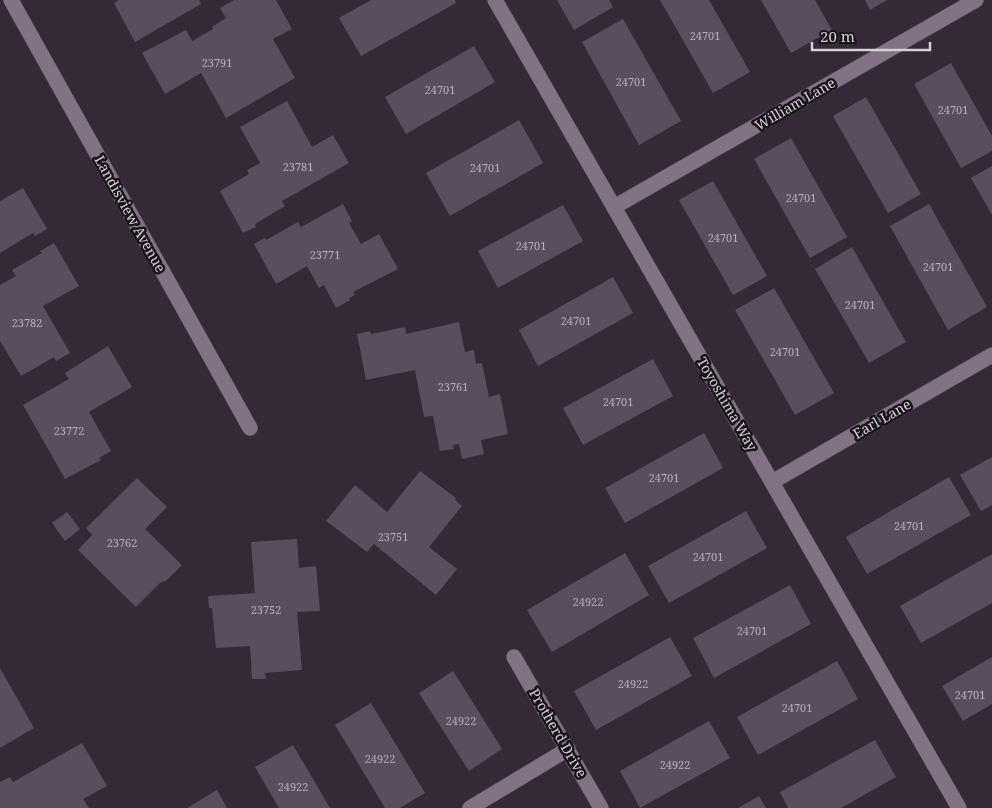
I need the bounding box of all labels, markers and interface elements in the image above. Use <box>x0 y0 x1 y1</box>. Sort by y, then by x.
scale bar <box>812 20 930 52</box>
text: 20 m <box>820 26 855 46</box>
house number: 24701 <box>690 28 720 43</box>
house number: 23791 <box>202 55 232 70</box>
street label: William Lane <box>751 73 839 134</box>
house number: 24701 <box>616 74 646 89</box>
house number: 24701 <box>425 82 455 97</box>
house number: 24701 <box>938 102 968 117</box>
street label: Landisview Avenue <box>90 152 170 276</box>
house number: 23781 <box>283 159 313 174</box>
house number: 24701 <box>470 160 500 175</box>
house number: 24701 <box>786 190 816 205</box>
house number: 24701 <box>708 230 738 245</box>
house number: 24701 <box>516 238 546 253</box>
house number: 23771 <box>310 247 340 262</box>
house number: 24701 <box>923 259 953 274</box>
house number: 24701 <box>845 297 875 312</box>
house number: 24701 <box>561 313 591 328</box>
house number: 23782 <box>12 315 42 330</box>
house number: 24701 <box>770 344 800 359</box>
street label: Toyoshima Way <box>693 353 762 454</box>
house number: 23761 <box>438 379 468 394</box>
house number: 24701 <box>603 394 633 409</box>
street label: Earl Lane <box>849 394 914 443</box>
house number: 23772 <box>54 423 84 438</box>
house number: 24701 <box>649 470 679 485</box>
house number: 24701 <box>894 518 924 533</box>
house number: 23751 <box>378 529 408 544</box>
house number: 23762 <box>107 535 137 550</box>
house number: 24701 <box>693 549 723 564</box>
house number: 24922 <box>573 594 603 609</box>
house number: 23752 <box>251 602 281 617</box>
house number: 24701 <box>737 623 767 638</box>
house number: 24922 <box>618 676 648 691</box>
street label: Protherd Drive <box>525 685 592 781</box>
house number: 24701 <box>955 687 985 702</box>
house number: 24701 <box>782 700 812 715</box>
house number: 24922 <box>446 713 476 728</box>
house number: 24922 <box>365 751 395 766</box>
house number: 24922 <box>660 757 690 772</box>
house number: 24922 <box>278 779 308 794</box>

